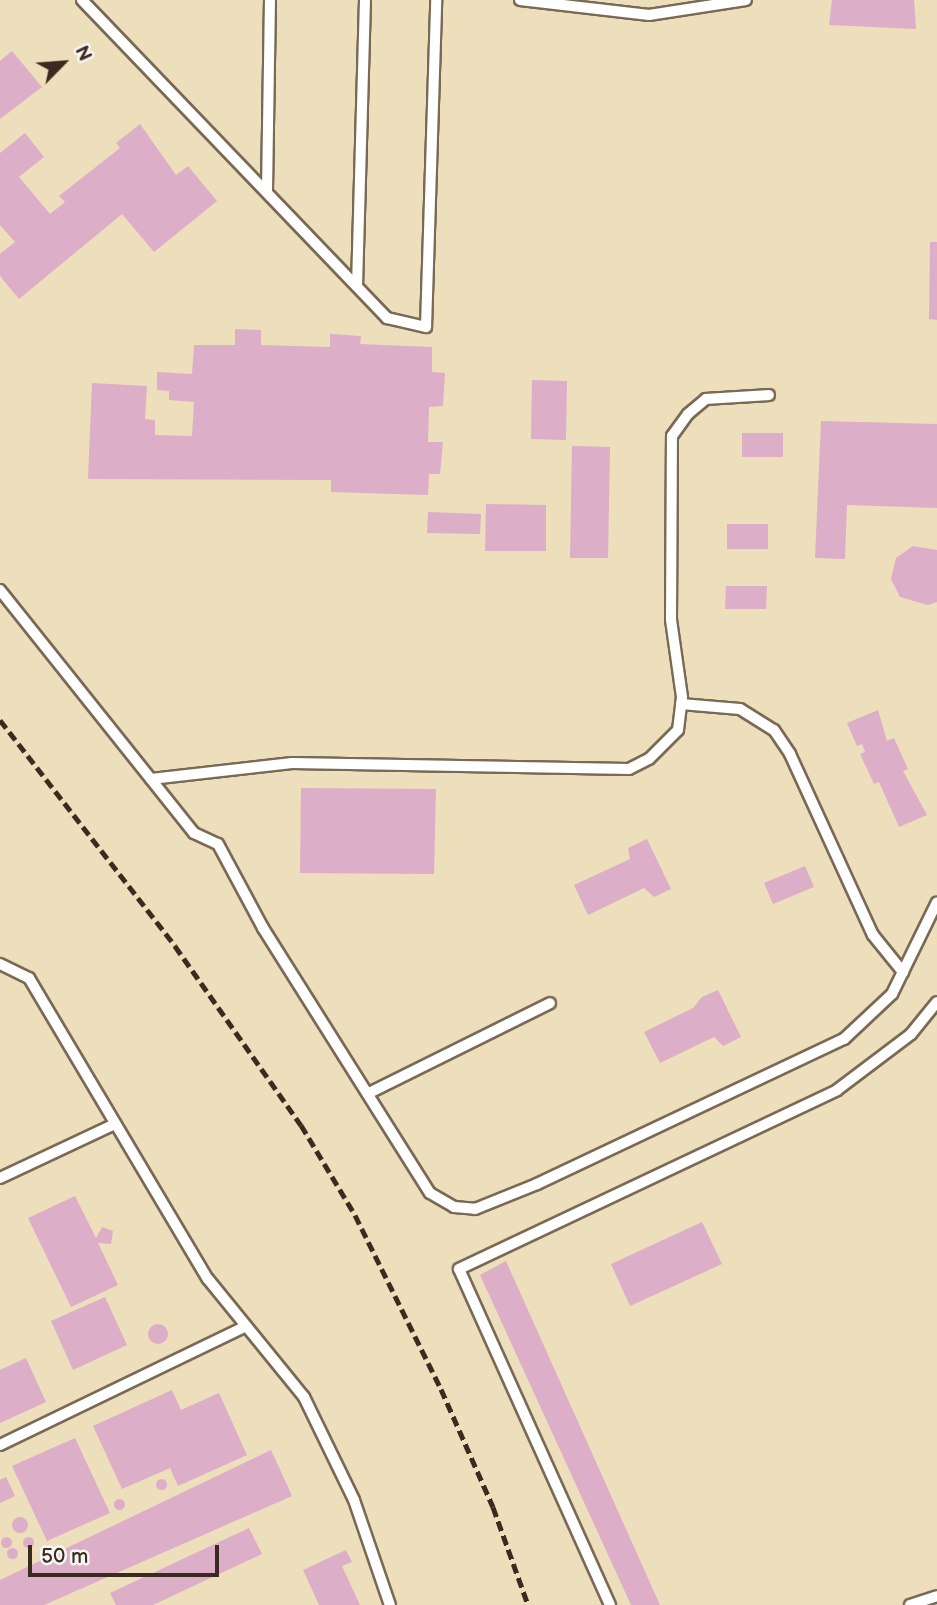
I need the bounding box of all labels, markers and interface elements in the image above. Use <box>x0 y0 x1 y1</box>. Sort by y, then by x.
north arrow <box>28 28 98 98</box>
text: N <box>69 43 96 65</box>
scale bar <box>32 1532 222 1576</box>
text: 50 m <box>41 1544 88 1569</box>

